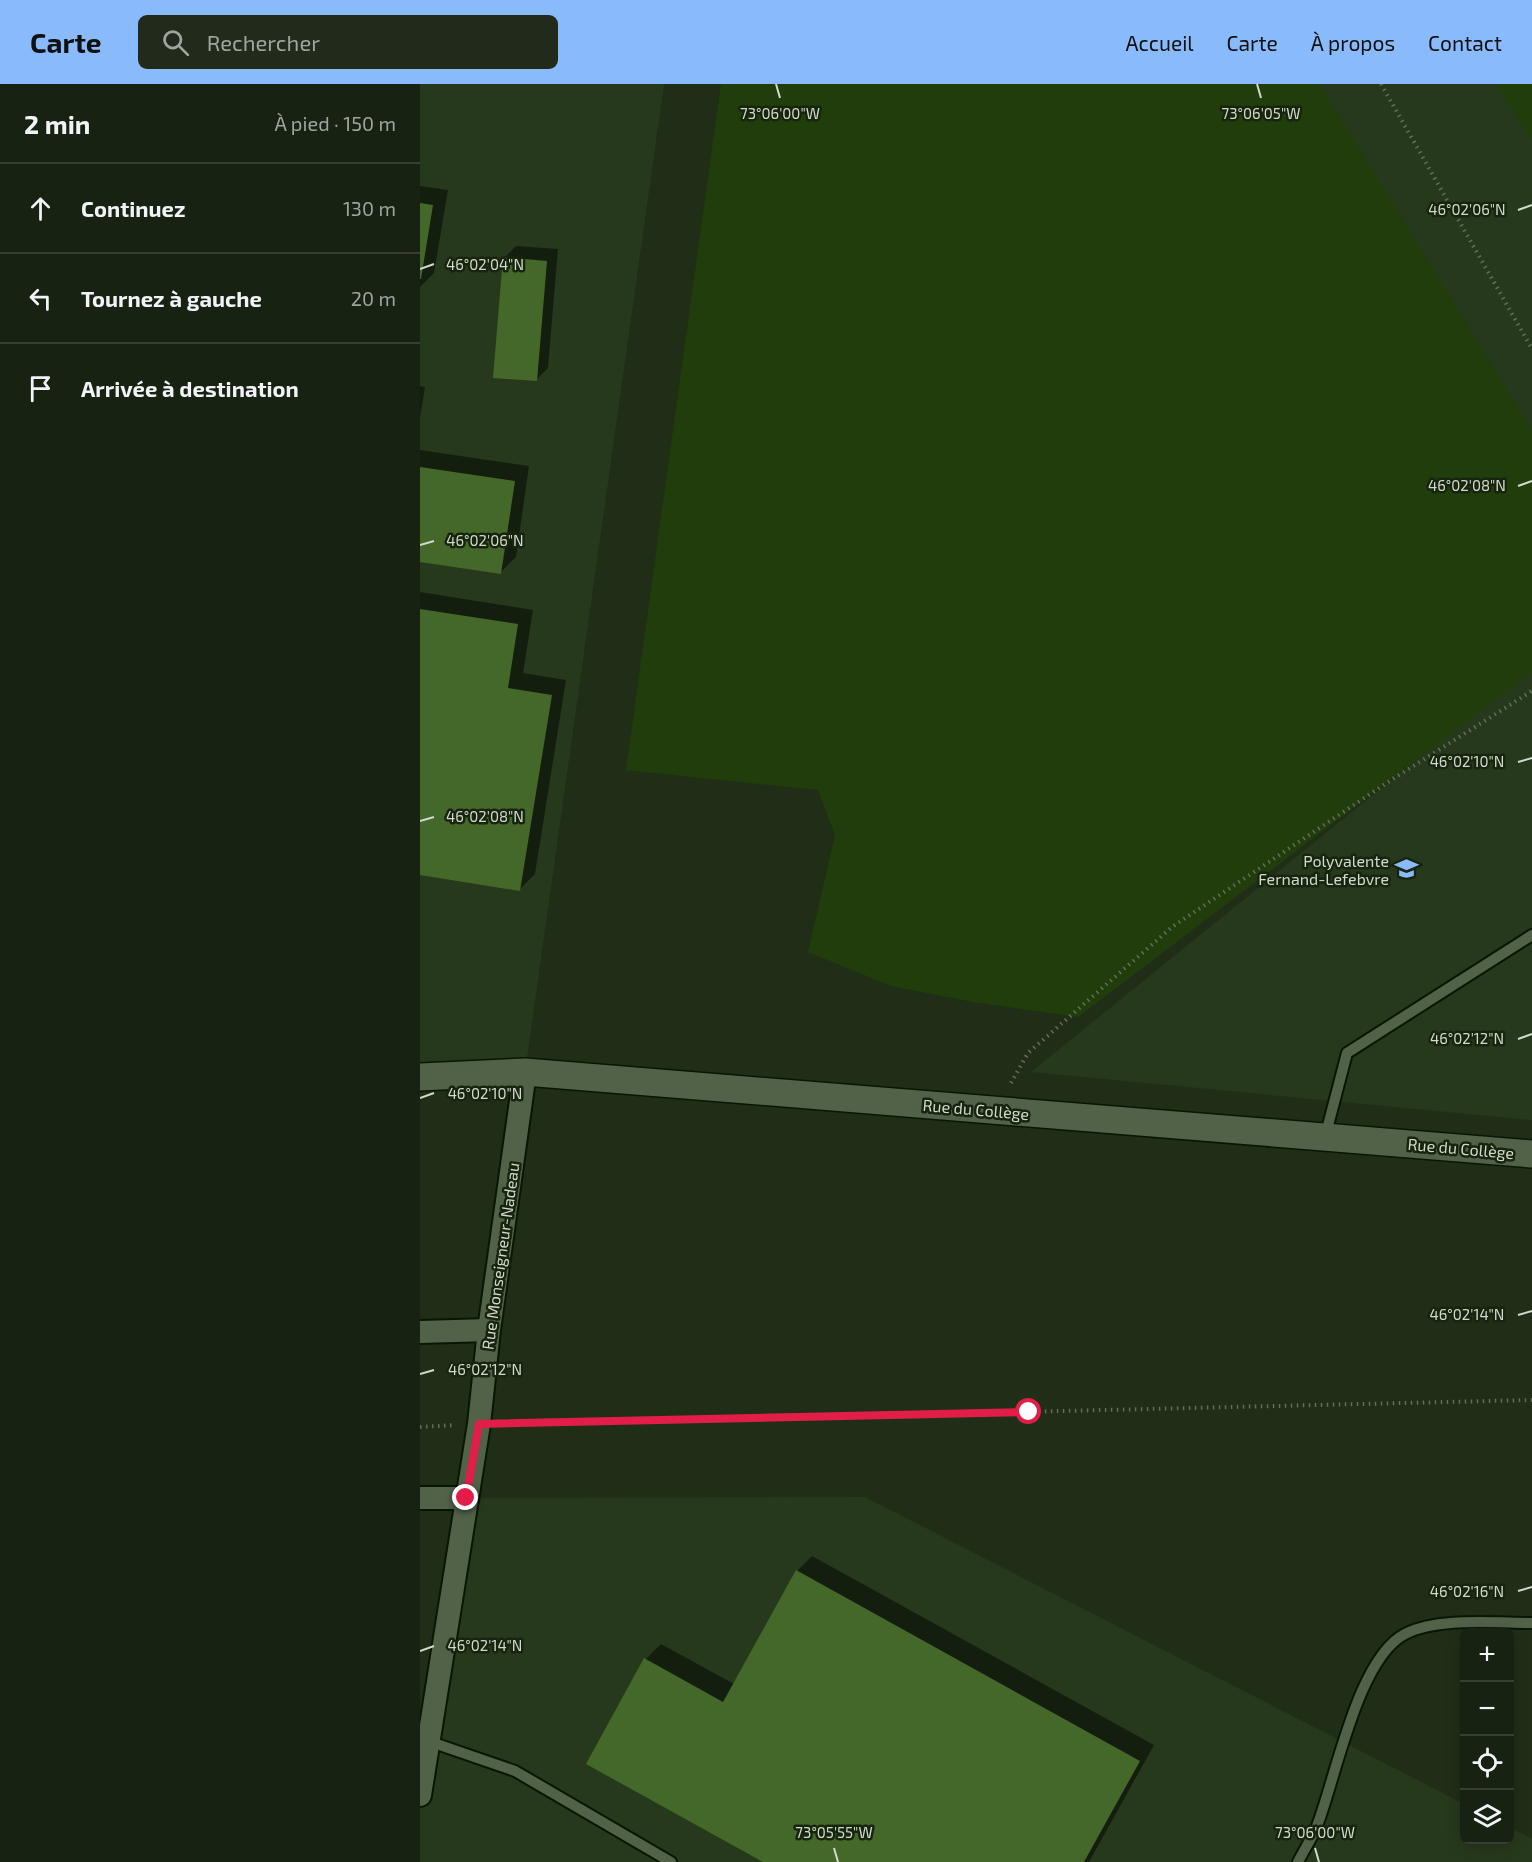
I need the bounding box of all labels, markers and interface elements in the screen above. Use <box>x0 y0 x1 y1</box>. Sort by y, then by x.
search box <box>138 15 558 69</box>
text: Carte <box>30 25 102 59</box>
icon: search <box>159 26 192 59</box>
text: Rechercher <box>207 29 320 55</box>
text: Accueil <box>1125 30 1194 55</box>
text: Carte <box>1227 30 1278 55</box>
text: À propos <box>1311 30 1395 55</box>
text: Contact <box>1428 30 1502 55</box>
text: 73°06'00"W <box>740 104 820 122</box>
text: 73°06'05"W <box>1222 104 1300 122</box>
text: 2 min <box>24 108 90 139</box>
text: À pied · 150 m <box>274 111 396 135</box>
icon: ahead <box>24 192 57 225</box>
text: Continuez <box>81 195 185 221</box>
text: 130 m <box>343 196 396 220</box>
text: 46°02'06"N <box>1428 200 1506 218</box>
text: 46°02'04"N <box>446 255 524 273</box>
icon: left <box>24 282 57 315</box>
text: Tournez à gauche <box>81 285 262 311</box>
text: 20 m <box>351 286 396 310</box>
icon: arrive <box>24 372 57 405</box>
text: Arrivée à destination <box>81 375 299 401</box>
text: 46°02'08"N <box>1428 476 1506 494</box>
text: 46°02'06"N <box>446 531 524 549</box>
text: 46°02'10"N <box>1430 752 1504 770</box>
text: 46°02'08"N <box>446 807 524 825</box>
place label: Polyvalente Fernand-Lefebvre <box>1258 851 1389 888</box>
school or university icon: Polyvalente Fernand-Lefebvre <box>1394 856 1420 882</box>
text: 46°02'12"N <box>1430 1029 1504 1047</box>
text: 46°02'10"N <box>448 1084 522 1102</box>
street label: Rue du Collège <box>922 1095 1030 1123</box>
street label: Rue du Collège <box>1407 1134 1515 1162</box>
street label: Rue Monseigneur-Nadeau <box>477 1161 523 1351</box>
text: 46°02'14"N <box>1430 1305 1504 1323</box>
text: 46°02'12"N <box>448 1360 522 1378</box>
route start <box>1015 1398 1041 1424</box>
route end <box>452 1484 478 1510</box>
text: 46°02'16"N <box>1430 1582 1504 1600</box>
map controls <box>1460 1628 1514 1844</box>
button: + <box>1460 1628 1514 1682</box>
text: 46°02'14"N <box>448 1636 522 1654</box>
button: − <box>1460 1682 1514 1736</box>
button: locate <box>1460 1736 1514 1790</box>
button: layers <box>1460 1790 1514 1844</box>
text: 73°05'55"W <box>795 1823 873 1841</box>
text: 73°06'00"W <box>1275 1823 1355 1841</box>

